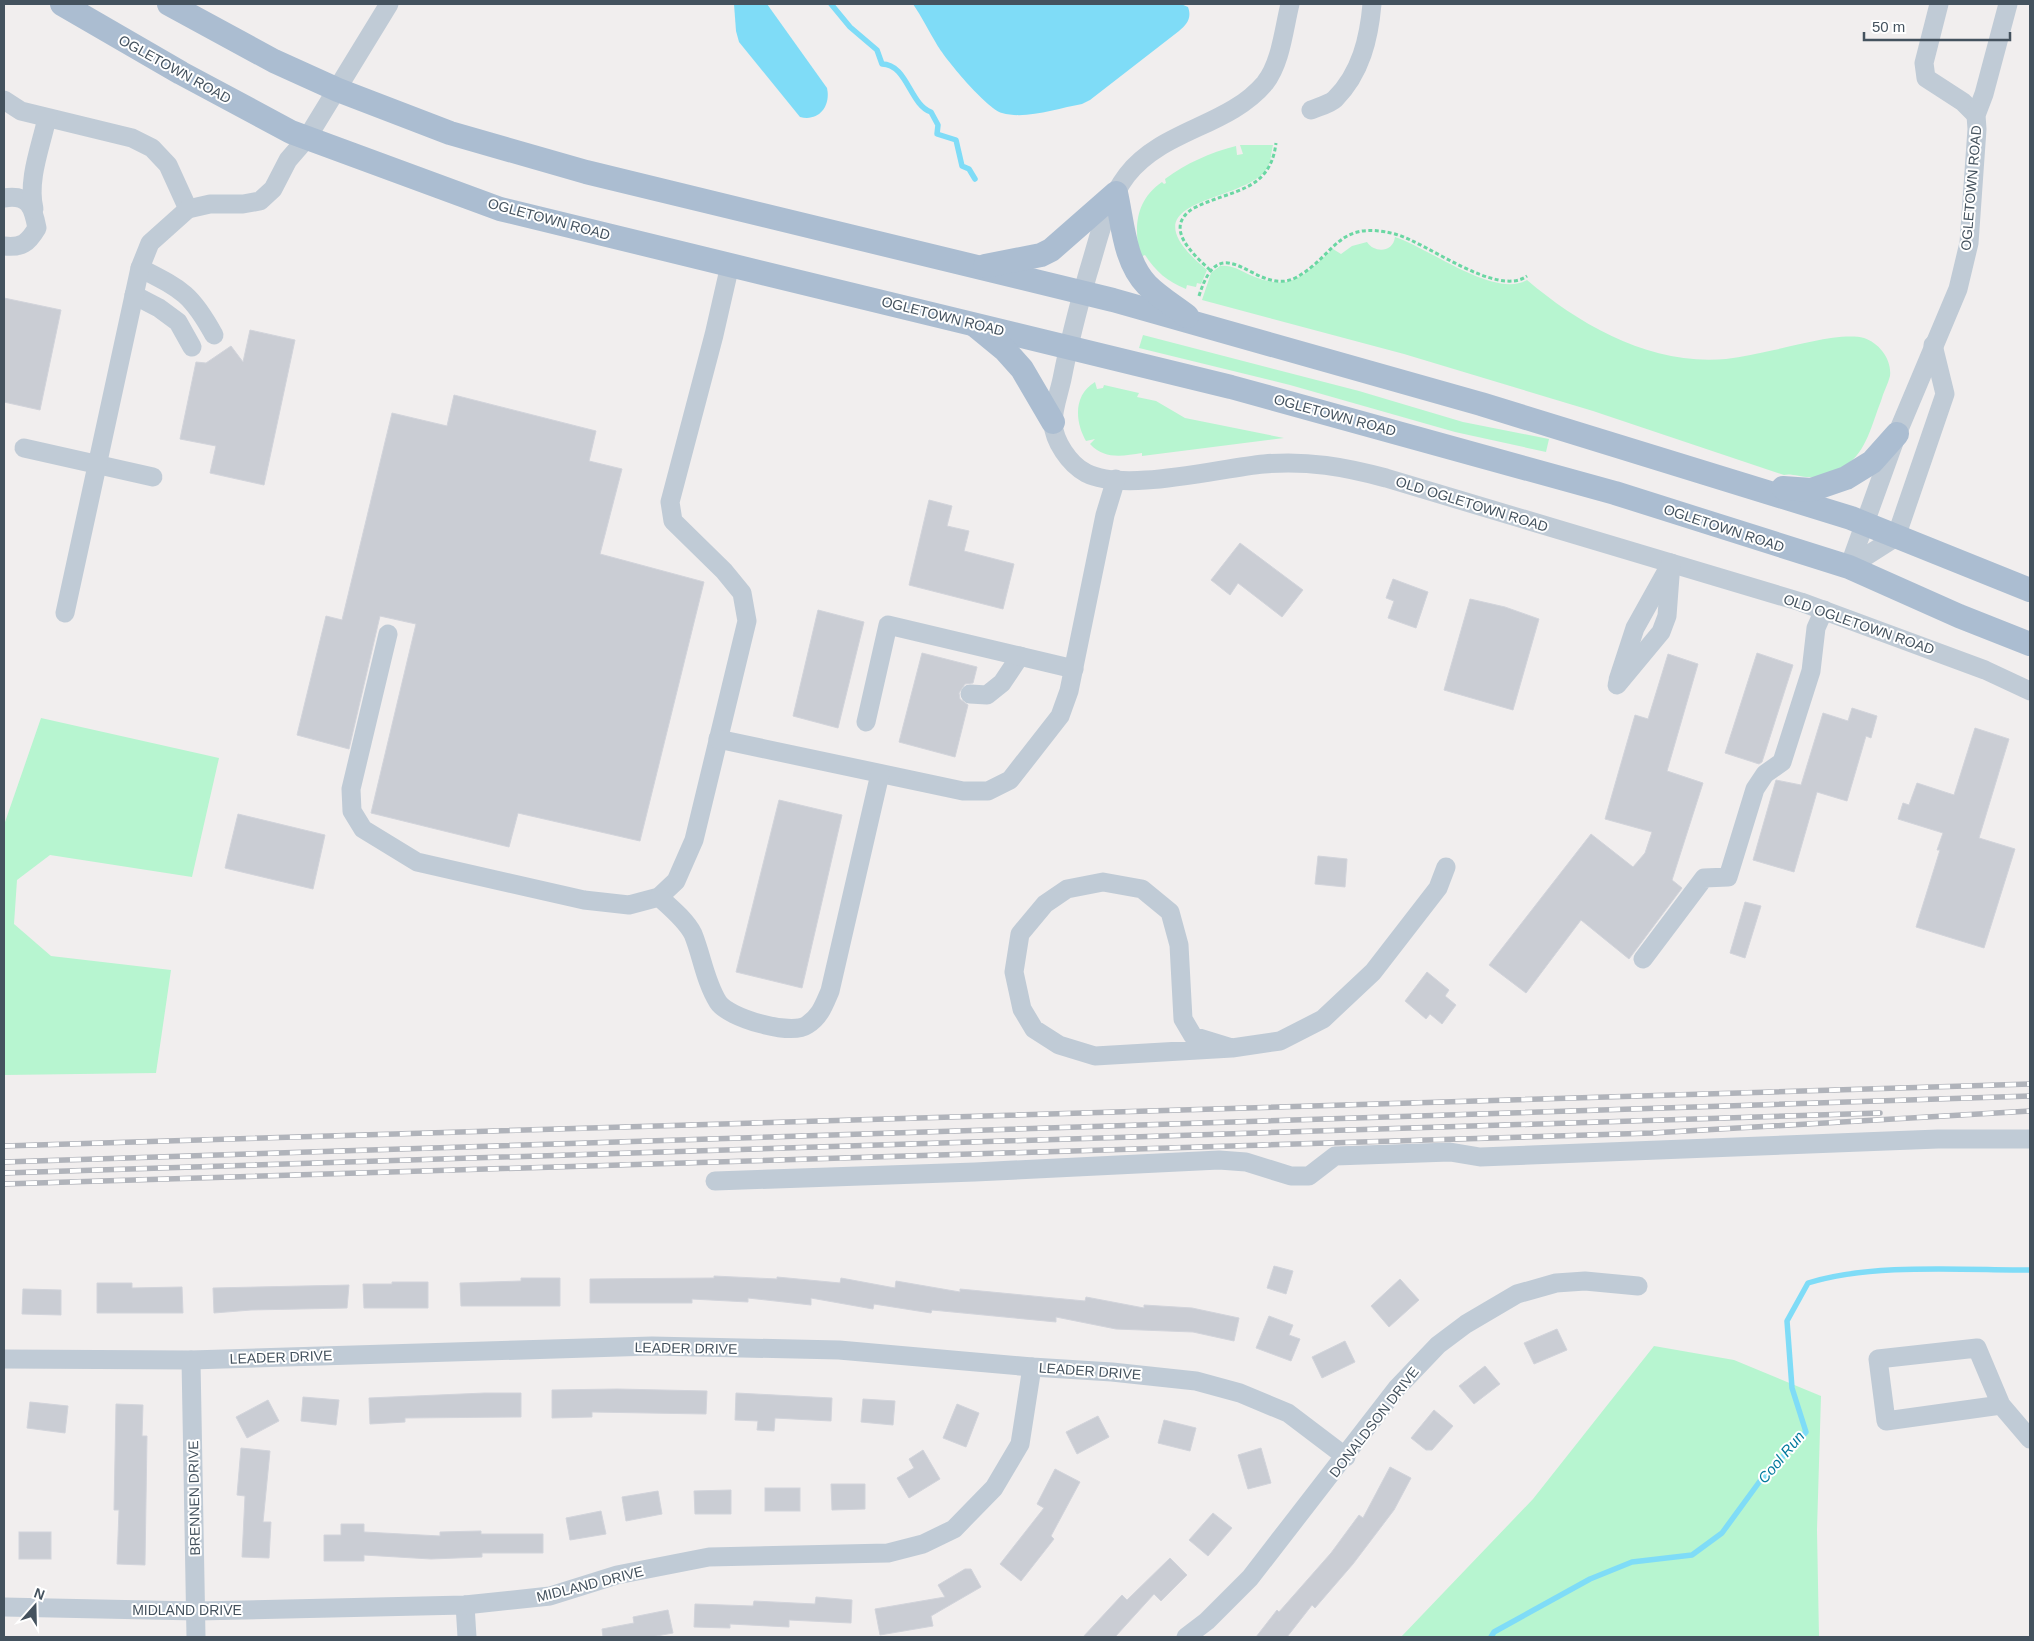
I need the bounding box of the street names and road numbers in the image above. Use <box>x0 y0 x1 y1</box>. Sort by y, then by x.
street label: OGLETOWN ROAD <box>116 32 234 106</box>
street label: OGLETOWN ROAD <box>1958 125 1984 251</box>
street label: OGLETOWN ROAD <box>486 195 612 243</box>
street label: OGLETOWN ROAD <box>880 293 1006 339</box>
street label: OGLETOWN ROAD <box>1272 391 1398 439</box>
street label: OLD OGLETOWN ROAD <box>1394 473 1550 535</box>
street label: OGLETOWN ROAD <box>1662 501 1786 555</box>
street label: OLD OGLETOWN ROAD <box>1781 591 1937 657</box>
street label: LEADER DRIVE <box>635 1339 737 1357</box>
street label: LEADER DRIVE <box>229 1347 333 1367</box>
street label: LEADER DRIVE <box>1038 1359 1142 1383</box>
street label: DONALDSON DRIVE <box>1326 1364 1422 1480</box>
street label: BRENNEN DRIVE <box>185 1440 203 1556</box>
street label: MIDLAND DRIVE <box>535 1563 645 1605</box>
street label: MIDLAND DRIVE <box>132 1602 242 1618</box>

